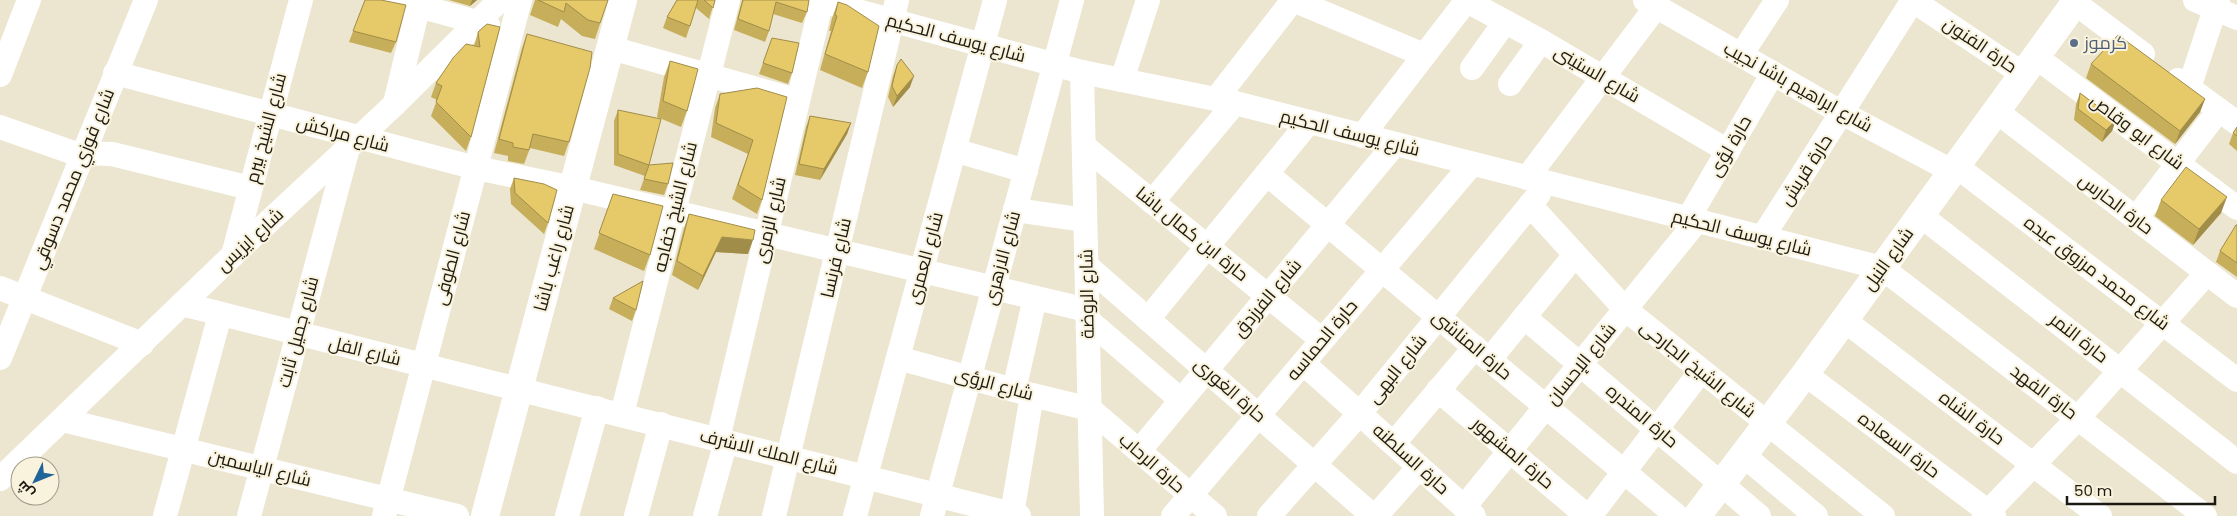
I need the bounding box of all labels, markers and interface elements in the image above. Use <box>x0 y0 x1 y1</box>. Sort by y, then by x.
street label: شارع يوسف الحكيم <box>884 7 1029 68</box>
street label: حارة الفنون <box>1938 11 2022 79</box>
place label: كرموز <box>2083 30 2127 55</box>
street label: شارع ابراهيم باشا نجيب <box>1719 35 1877 138</box>
marker: كرموز <box>2068 37 2080 49</box>
street label: شارع الستينى <box>1550 39 1645 108</box>
street label: شارع الشيخ بيرم <box>239 70 292 186</box>
street label: شارع فوزي محمد دسوقي <box>25 85 122 274</box>
street label: شارع ابو وقاص <box>2085 88 2190 175</box>
street label: شارع يوسف الحكيم <box>1278 103 1423 162</box>
street label: شارع مراكش <box>294 109 392 158</box>
street label: حارة لؤى <box>1702 111 1757 181</box>
street label: حارة قريش <box>1773 129 1838 210</box>
street label: شارع الشيخ خفاجه <box>646 139 703 275</box>
street label: حارة الحارس <box>2074 167 2159 240</box>
street label: شارع الزمرى <box>747 174 792 266</box>
street label: حارة ابن كمال باشا <box>1131 180 1254 287</box>
street label: شارع ايزيس <box>211 202 289 277</box>
street label: شارع راغب باشا <box>527 202 580 314</box>
street label: شارع يوسف الحكيم <box>1670 203 1815 262</box>
street label: شارع الطوفى <box>427 208 476 308</box>
street label: شارع الازهرى <box>977 208 1026 308</box>
street label: شارع العمرى <box>900 209 949 307</box>
street label: شارع محمد مرزوق عبده <box>2019 209 2175 336</box>
street label: شارع فرنسا <box>814 215 857 300</box>
street label: شارع النيل <box>1856 222 1919 295</box>
street label: شارع الروضة <box>1073 249 1100 339</box>
street label: شارع الفرزدق <box>1226 253 1307 342</box>
street label: شارع جميل ثابت <box>271 274 324 390</box>
street label: حارة الحماسه <box>1280 294 1363 386</box>
street label: حارة المناشى <box>1427 304 1517 385</box>
street label: حارة النمر <box>2044 306 2114 368</box>
street label: شارع الشيخ الجارحى <box>1635 314 1762 423</box>
street label: شارع الإحسان <box>1540 317 1621 410</box>
street label: شارع الفل <box>326 329 404 372</box>
street label: شارع البهى <box>1361 329 1432 409</box>
street label: حارة الغورى <box>1189 351 1272 428</box>
street label: حارة الفهد <box>2006 358 2083 425</box>
street label: شارع الرؤى <box>952 361 1036 406</box>
street label: حارة المندره <box>1601 378 1684 453</box>
street label: حارة الشاه <box>1934 385 2010 451</box>
street label: حارة السعاده <box>1853 406 1945 484</box>
street label: حارة المشهور <box>1466 410 1560 494</box>
street label: حارة السلطنه <box>1368 417 1455 500</box>
street label: شارع الملك الاشرف <box>697 422 841 481</box>
street label: حارة الرحاب <box>1114 427 1191 498</box>
street label: شارع الياسمين <box>206 443 314 492</box>
north arrow <box>10 456 60 506</box>
scale bar <box>2067 474 2214 506</box>
text: ش <box>12 476 39 503</box>
text: 50 m <box>2074 480 2112 501</box>

